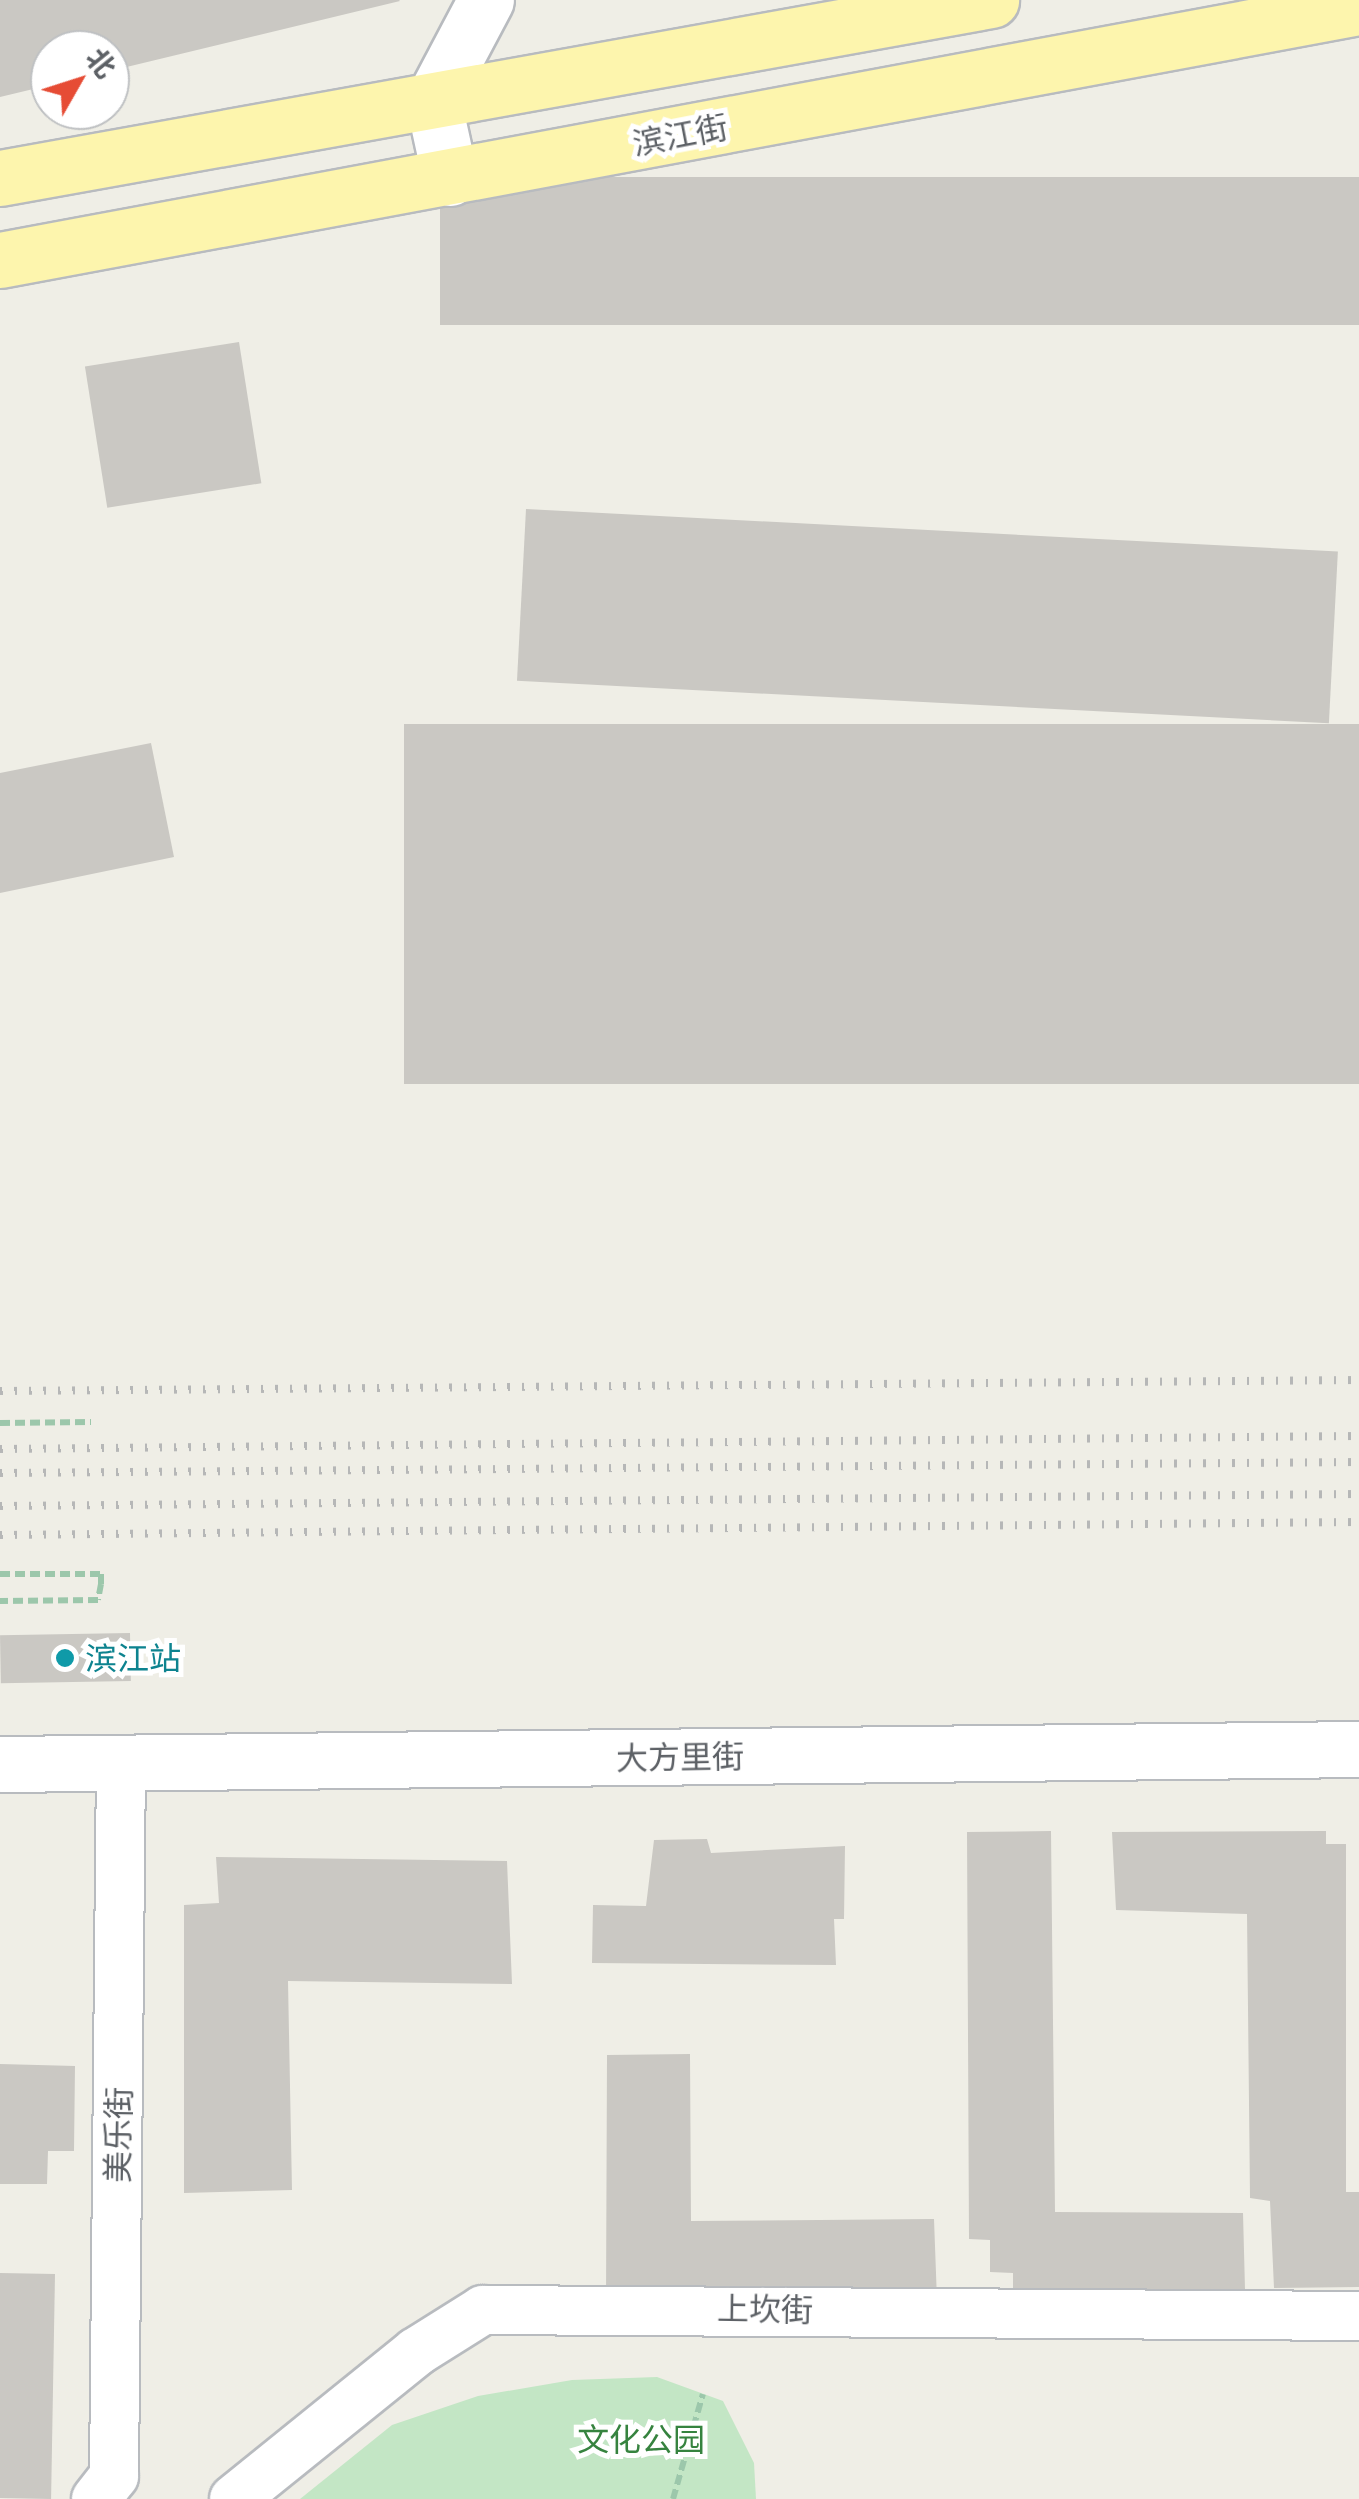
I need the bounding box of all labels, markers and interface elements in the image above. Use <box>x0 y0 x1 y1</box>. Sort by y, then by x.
north arrow <box>30 30 130 130</box>
text: 北 <box>78 40 125 85</box>
street label: 滨江街 <box>629 107 731 163</box>
place label: 滨江站 <box>85 1639 181 1677</box>
marker: 滨江站 <box>54 1647 76 1669</box>
street label: 大方里街 <box>616 1737 744 1777</box>
street label: 美乐街 <box>98 2087 138 2183</box>
street label: 上坎街 <box>717 2289 813 2329</box>
park label: 文化公园 <box>577 2420 705 2458</box>

